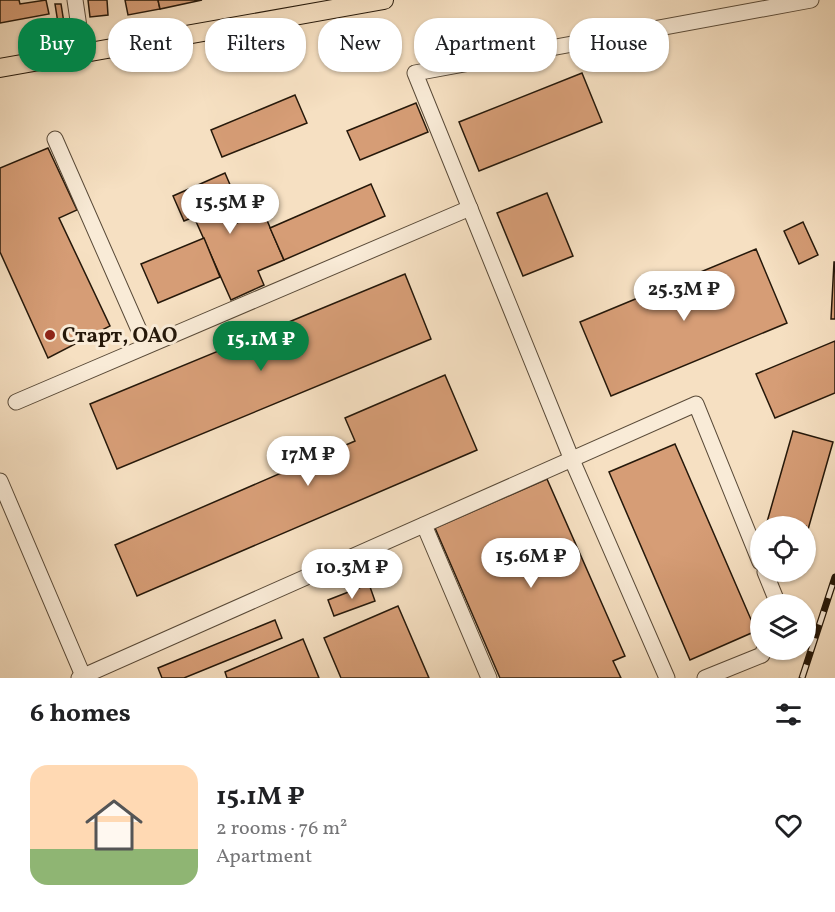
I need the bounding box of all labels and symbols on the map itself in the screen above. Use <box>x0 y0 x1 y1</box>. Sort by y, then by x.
pin: 15.5M ₽ <box>175 184 285 235</box>
pin: 25.3M ₽ <box>629 271 739 322</box>
pin: 15.1M ₽ <box>206 321 316 372</box>
place label: Старт, ОАО <box>62 322 177 351</box>
marker: Старт, ОАО <box>43 328 57 342</box>
pin: 17M ₽ <box>266 436 350 487</box>
pin: 15.6M ₽ <box>476 538 586 589</box>
pin: 10.3M ₽ <box>297 549 407 600</box>

